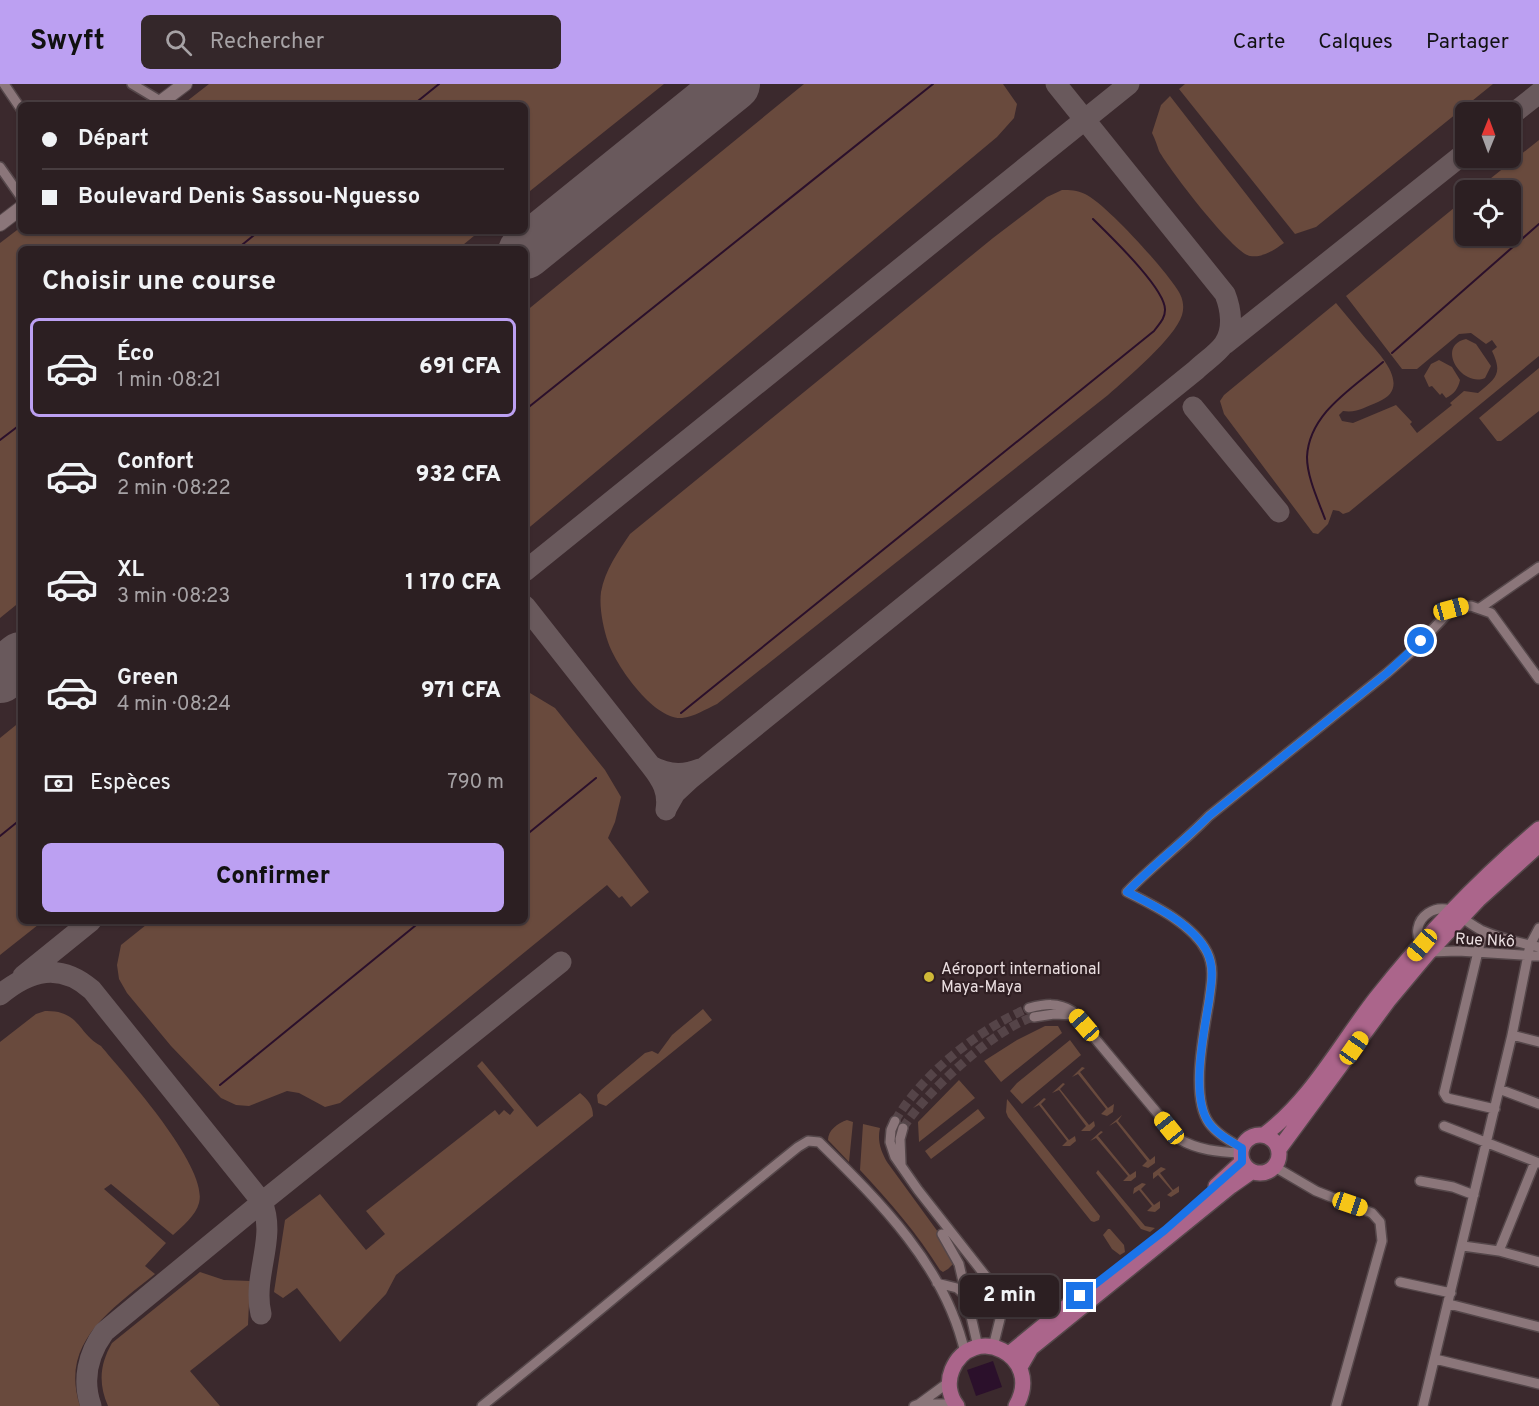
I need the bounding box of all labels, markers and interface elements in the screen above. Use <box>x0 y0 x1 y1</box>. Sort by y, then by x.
search box <box>141 15 561 69</box>
text: Swyft <box>30 24 105 60</box>
icon: search <box>162 26 195 59</box>
text: Rechercher <box>210 29 324 56</box>
text: Carte <box>1233 29 1285 56</box>
text: Calques <box>1318 29 1393 56</box>
text: Partager <box>1426 29 1509 56</box>
north arrow <box>1455 102 1521 168</box>
map controls <box>1455 102 1521 246</box>
text: Départ <box>78 126 149 153</box>
button: locate <box>1455 180 1521 246</box>
text: Boulevard Denis Sassou-Nguesso <box>78 184 420 211</box>
text: Choisir une course <box>42 265 276 299</box>
icon: car <box>45 341 99 395</box>
text: Éco <box>117 341 154 368</box>
text: 691 CFA <box>419 354 501 381</box>
text: 1 min · 08:21 <box>117 368 221 394</box>
icon: car <box>45 449 99 503</box>
text: Confort <box>117 449 194 476</box>
text: 932 CFA <box>416 462 501 489</box>
text: 2 min · 08:22 <box>117 476 231 502</box>
icon: car <box>45 557 99 611</box>
text: XL <box>117 557 144 584</box>
text: 1 170 CFA <box>405 570 501 597</box>
text: 3 min · 08:23 <box>117 584 230 610</box>
car <box>1431 596 1471 622</box>
route start <box>1407 627 1434 654</box>
icon: car <box>45 665 99 719</box>
text: Green <box>117 665 179 692</box>
text: 971 CFA <box>421 678 501 705</box>
text: 4 min · 08:24 <box>117 692 231 718</box>
icon: cash <box>42 767 75 800</box>
text: Espèces <box>90 770 171 797</box>
text: 790 m <box>447 770 504 796</box>
button: Confirmer <box>42 843 504 912</box>
car <box>1404 925 1440 965</box>
street label: Rue Nkô <box>1454 929 1515 953</box>
place label: Aéroport international Maya-Maya <box>941 960 1101 998</box>
marker: Aéroport international Maya-Maya <box>922 970 936 984</box>
car <box>1065 1006 1103 1044</box>
car <box>1336 1028 1372 1068</box>
car <box>1151 1108 1187 1148</box>
car <box>1330 1190 1370 1218</box>
callout: 2 min <box>960 1275 1059 1317</box>
route end <box>1066 1282 1093 1309</box>
text: 2 min <box>983 1283 1036 1309</box>

